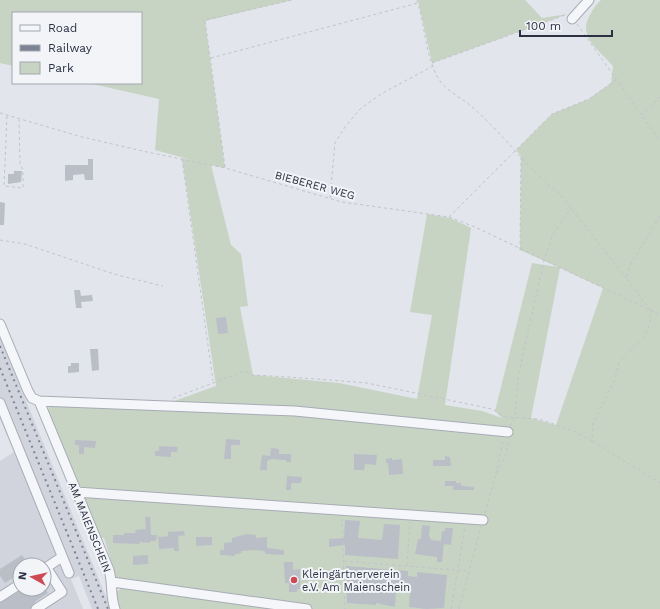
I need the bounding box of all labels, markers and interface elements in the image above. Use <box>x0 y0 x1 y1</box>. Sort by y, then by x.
legend <box>12 12 142 84</box>
scale bar <box>520 12 612 38</box>
text: 100 m <box>526 19 561 33</box>
text: Road <box>48 21 77 35</box>
text: Railway <box>48 41 93 55</box>
text: Park <box>48 61 74 75</box>
street label: BIEBERER WEG <box>273 169 356 202</box>
street label: AM MAIENSCHEIN <box>65 480 114 574</box>
north arrow <box>12 557 52 597</box>
place label: Kleingärtnerverein e.V. Am Maienschein <box>302 568 410 594</box>
text: N <box>16 571 30 581</box>
marker: Kleingärtnerverein e.V. Am Maienschein <box>289 575 299 585</box>

